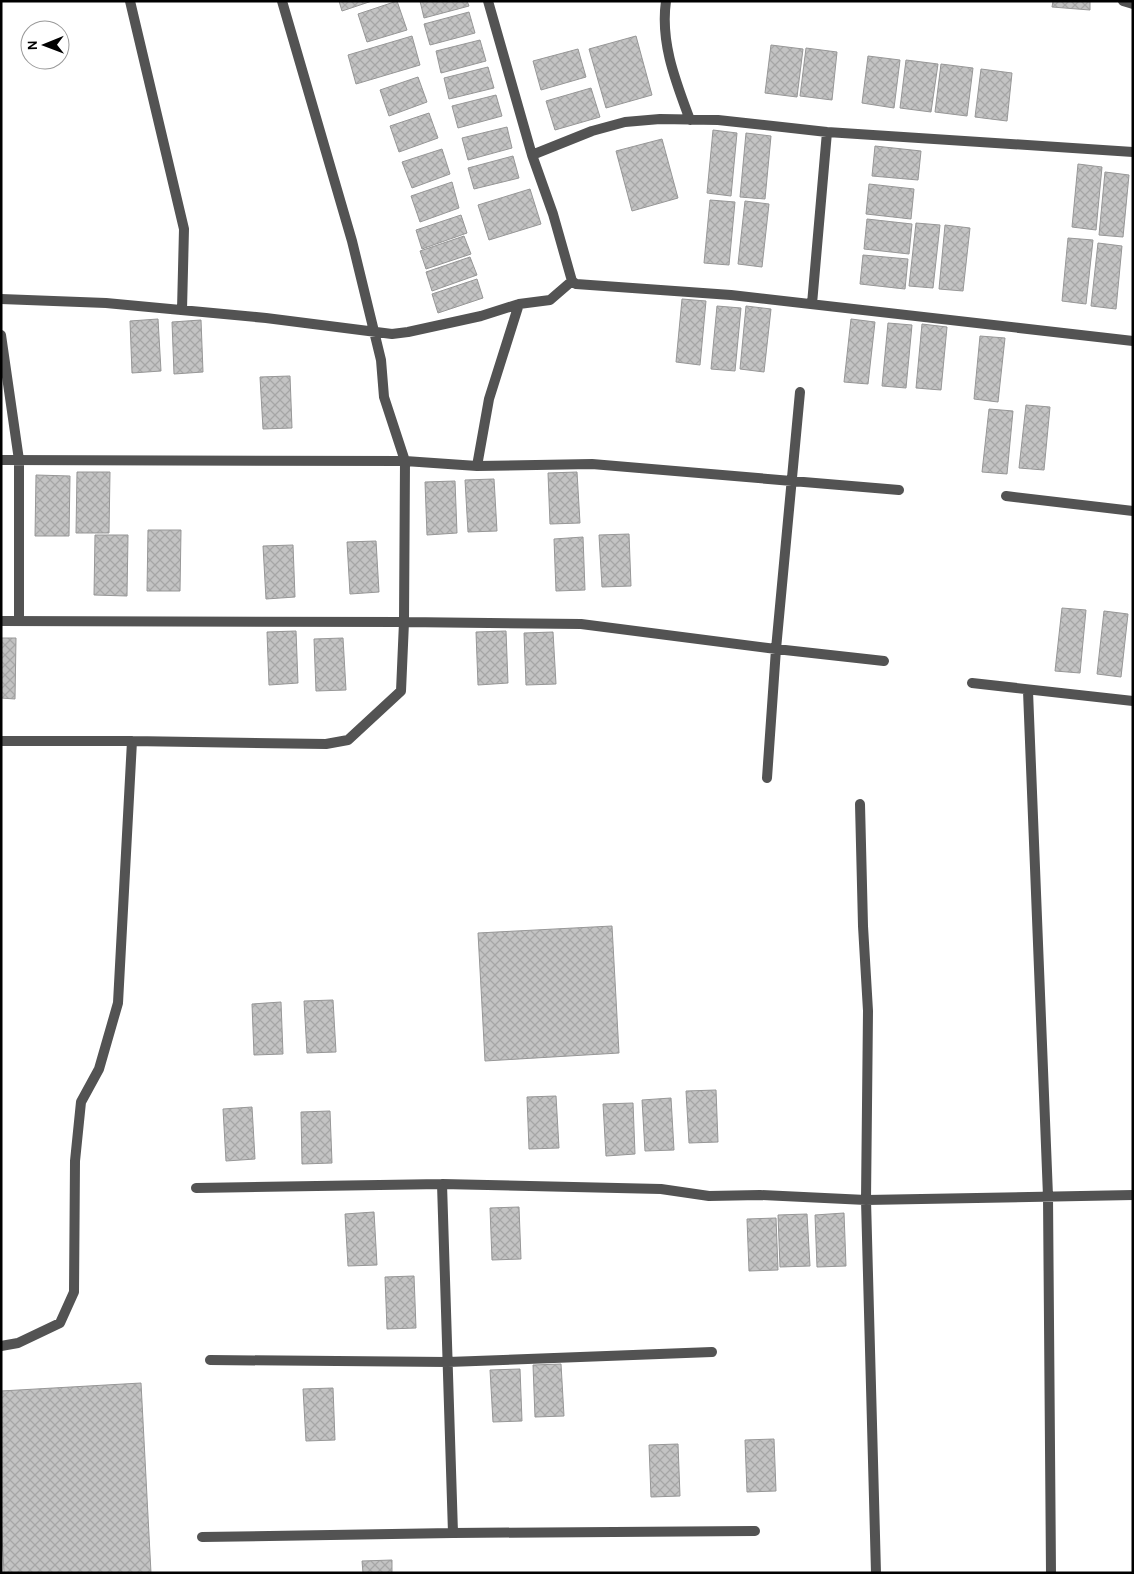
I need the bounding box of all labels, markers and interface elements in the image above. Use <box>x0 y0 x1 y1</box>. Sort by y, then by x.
north arrow <box>20 20 70 70</box>
text: N <box>24 40 41 50</box>

